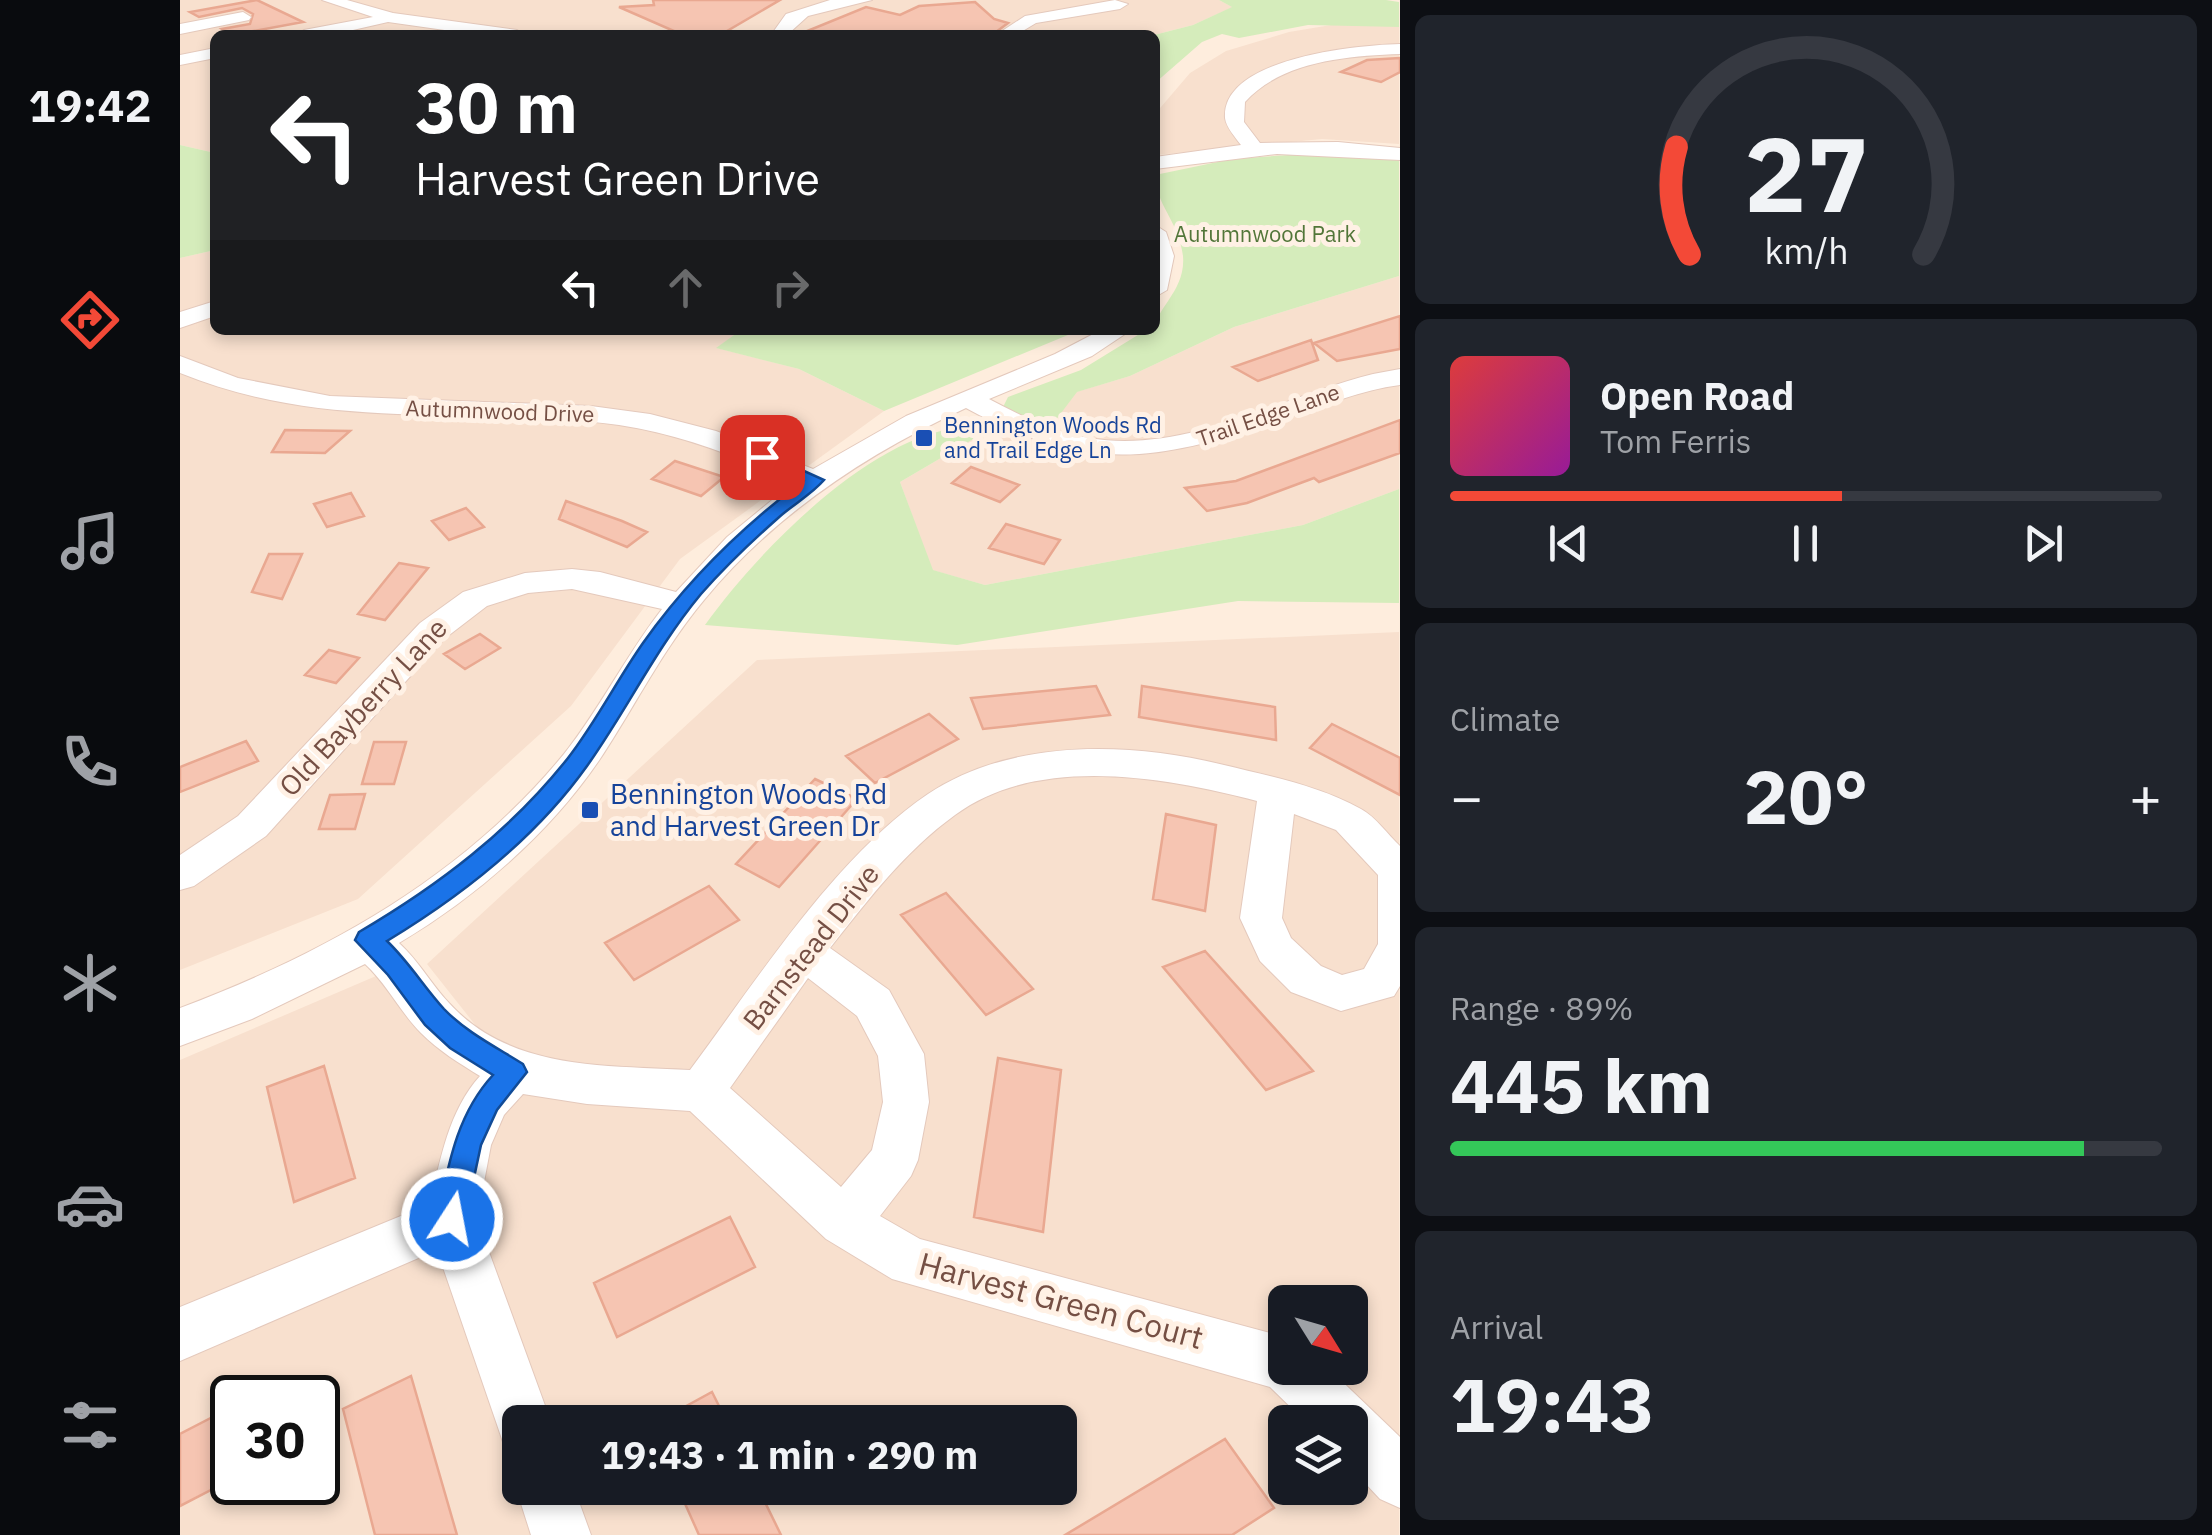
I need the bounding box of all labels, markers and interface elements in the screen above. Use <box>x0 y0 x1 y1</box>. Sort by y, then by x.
text: 30 m <box>415 61 578 152</box>
icon: left <box>250 70 380 200</box>
text: 19:42 <box>29 76 151 134</box>
text: 27 <box>1744 105 1868 241</box>
text: Harvest Green Drive <box>415 149 820 207</box>
park label: Autumnwood Park <box>1174 219 1357 248</box>
text: km/h <box>1764 227 1848 274</box>
icon: left <box>553 260 608 315</box>
icon: ahead <box>658 260 713 315</box>
icon: right <box>763 260 818 315</box>
icon: directions <box>55 285 125 355</box>
text: Open Road <box>1600 371 1794 420</box>
street label: Trail Edge Lane <box>1192 376 1343 453</box>
street label: Autumnwood Drive <box>405 393 595 428</box>
place label: Bennington Woods Rd and Trail Edge Ln <box>944 410 1162 464</box>
pin <box>720 415 805 500</box>
text: Tom Ferris <box>1600 420 1751 462</box>
marker: Bennington Woods Rd and Trail Edge Ln <box>913 427 935 449</box>
icon: arrive <box>735 430 790 485</box>
icon: music <box>55 506 125 576</box>
icon: previous <box>1541 516 1596 571</box>
icon: pause <box>1778 516 1833 571</box>
icon: next <box>2016 516 2071 571</box>
street label: Old Bayberry Lane <box>270 610 455 804</box>
text: Climate <box>1450 698 1560 740</box>
icon: phone <box>55 727 125 797</box>
text: 20° <box>1743 747 1869 845</box>
text: − <box>1450 761 1483 832</box>
text: + <box>2129 761 2162 832</box>
place label: Bennington Woods Rd and Harvest Green Dr <box>610 775 887 844</box>
marker: Bennington Woods Rd and Harvest Green Dr <box>579 799 601 821</box>
street label: Barnstead Drive <box>734 856 887 1037</box>
icon: climate <box>55 948 125 1018</box>
text: Range · 89% <box>1450 987 1633 1029</box>
text: 445 km <box>1450 1036 1713 1134</box>
position arrow <box>400 1167 504 1271</box>
icon: car <box>55 1169 125 1239</box>
street label: Harvest Green Court <box>914 1242 1208 1358</box>
north arrow <box>1268 1285 1368 1385</box>
map controls <box>1268 1285 1368 1505</box>
text: Arrival <box>1450 1306 1543 1348</box>
text: 19:43 <box>1450 1355 1655 1453</box>
speed limit sign: 30 <box>210 1375 340 1505</box>
icon: filters <box>55 1390 125 1460</box>
button: layers <box>1268 1405 1368 1505</box>
text: 19:43 · 1 min · 290 m <box>601 1430 978 1479</box>

